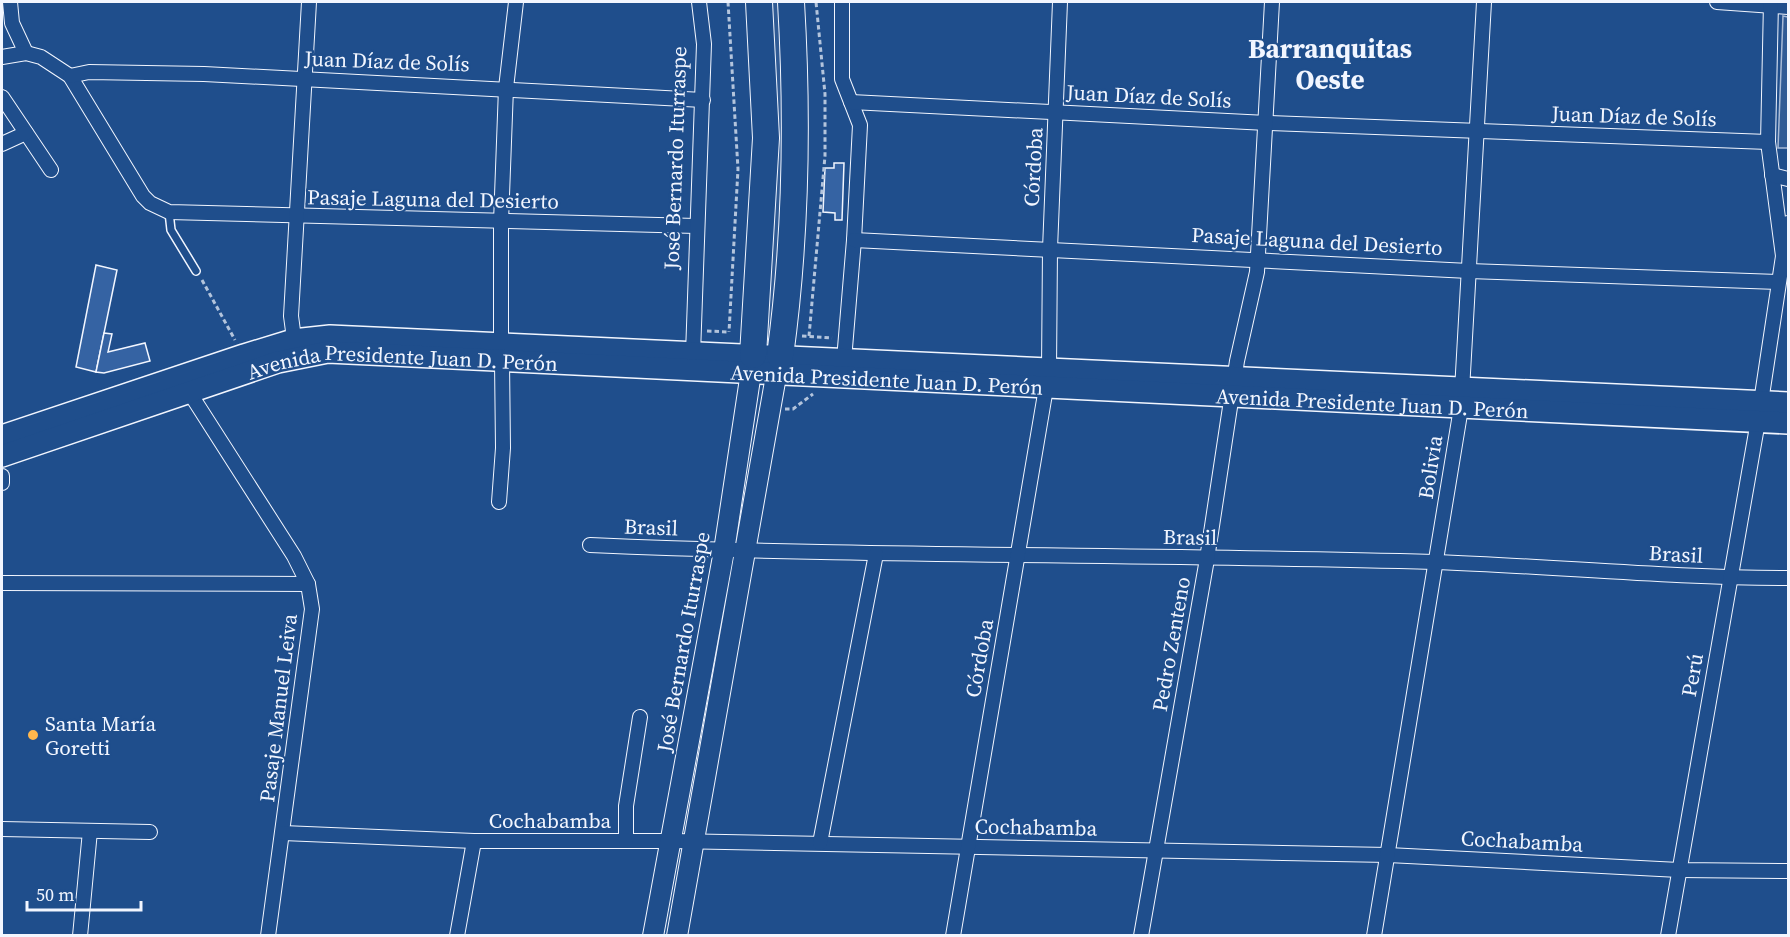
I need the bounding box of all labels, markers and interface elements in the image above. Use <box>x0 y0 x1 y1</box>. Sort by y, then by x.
district label: Barranquitas Oeste <box>1248 30 1412 98</box>
street label: Juan Díaz de Solís <box>303 44 470 78</box>
street label: José Bernardo Iturraspe <box>657 46 693 271</box>
street label: Juan Díaz de Solís <box>1065 77 1232 115</box>
street label: Juan Díaz de Solís <box>1550 99 1717 133</box>
street label: Córdoba <box>1016 126 1050 207</box>
street label: Pasaje Laguna del Desierto <box>307 182 559 216</box>
street label: Pasaje Laguna del Desierto <box>1191 220 1443 262</box>
street label: Avenida Presidente Juan D. Perón <box>243 337 559 386</box>
street label: Avenida Presidente Juan D. Perón <box>730 357 1044 401</box>
street label: Avenida Presidente Juan D. Perón <box>1215 381 1530 425</box>
street label: Bolivia <box>1411 433 1449 501</box>
street label: Brasil <box>623 512 679 542</box>
street label: Brasil <box>1163 522 1217 552</box>
street label: José Bernardo Iturraspe <box>649 529 717 756</box>
street label: Brasil <box>1648 538 1704 570</box>
street label: Pedro Zenteno <box>1145 574 1197 714</box>
street label: Pasaje Manuel Leiva <box>252 612 304 804</box>
street label: Córdoba <box>958 616 1000 700</box>
street label: Perú <box>1674 651 1710 699</box>
place label: Santa María Goretti <box>45 709 157 762</box>
marker: Santa María Goretti <box>26 728 40 742</box>
street label: Cochabamba <box>489 806 612 835</box>
street label: Cochabamba <box>974 811 1098 843</box>
street label: Cochabamba <box>1460 823 1584 859</box>
scale bar <box>27 874 141 912</box>
text: 50 m <box>36 882 74 907</box>

